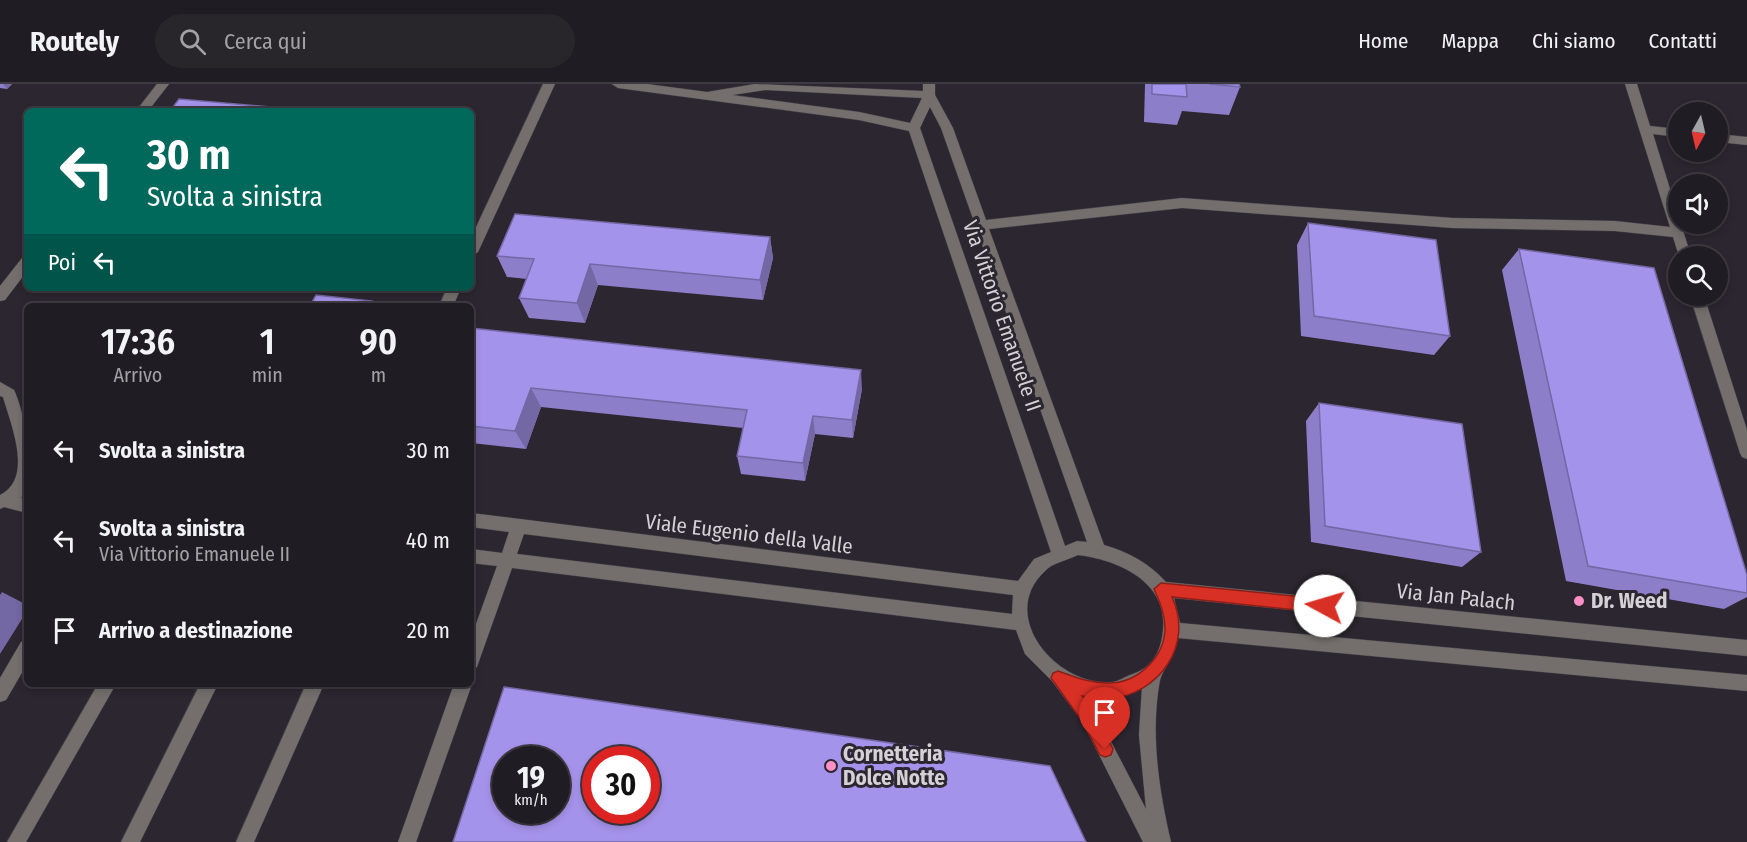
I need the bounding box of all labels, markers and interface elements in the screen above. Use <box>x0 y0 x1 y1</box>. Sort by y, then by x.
search box <box>155 14 575 68</box>
text: Routely <box>30 25 119 58</box>
icon: search <box>176 25 209 58</box>
text: Cerca qui <box>224 28 307 55</box>
text: Home <box>1358 28 1408 54</box>
text: Mappa <box>1441 28 1499 54</box>
text: Chi siamo <box>1532 28 1616 54</box>
text: Contatti <box>1649 28 1717 54</box>
north arrow <box>1668 102 1728 162</box>
map controls <box>1668 102 1728 306</box>
text: 30 m <box>147 130 231 180</box>
icon: left <box>48 132 126 210</box>
button: sound <box>1668 174 1728 234</box>
text: Svolta a sinistra <box>147 181 323 213</box>
street label: Via Vittorio Emanuele II <box>957 217 1047 415</box>
icon: left <box>88 246 121 279</box>
button: search <box>1668 246 1728 306</box>
text: Poi <box>48 249 76 276</box>
text: 17:36 <box>101 320 175 364</box>
text: 1 <box>260 320 275 364</box>
text: 90 <box>360 320 397 364</box>
text: Arrivo <box>113 363 162 387</box>
text: min <box>252 363 283 387</box>
text: m <box>371 363 386 387</box>
icon: left <box>48 434 81 467</box>
text: Svolta a sinistra <box>99 437 245 464</box>
text: 30 m <box>407 437 450 464</box>
street label: Viale Eugenio della Valle <box>644 508 854 560</box>
text: Svolta a sinistra <box>99 515 245 542</box>
icon: left <box>48 524 81 557</box>
text: 40 m <box>406 527 450 554</box>
text: Via Vittorio Emanuele II <box>99 542 290 566</box>
position arrow <box>1293 574 1357 638</box>
street label: Via Jan Palach <box>1395 578 1517 616</box>
place label: Dr. Weed <box>1591 588 1667 614</box>
marker: Dr. Weed <box>1572 594 1586 608</box>
icon: arrive <box>48 614 81 647</box>
text: Arrivo a destinazione <box>99 617 293 644</box>
text: 20 m <box>407 617 450 644</box>
pin <box>1079 687 1130 749</box>
icon: arrive <box>1088 696 1121 729</box>
place label: Cornetteria Dolce Notte <box>843 741 945 791</box>
speed limit sign: 30 <box>582 746 660 824</box>
marker: Cornetteria Dolce Notte <box>824 759 838 773</box>
text: 19 <box>517 760 545 796</box>
text: km/h <box>514 791 548 809</box>

